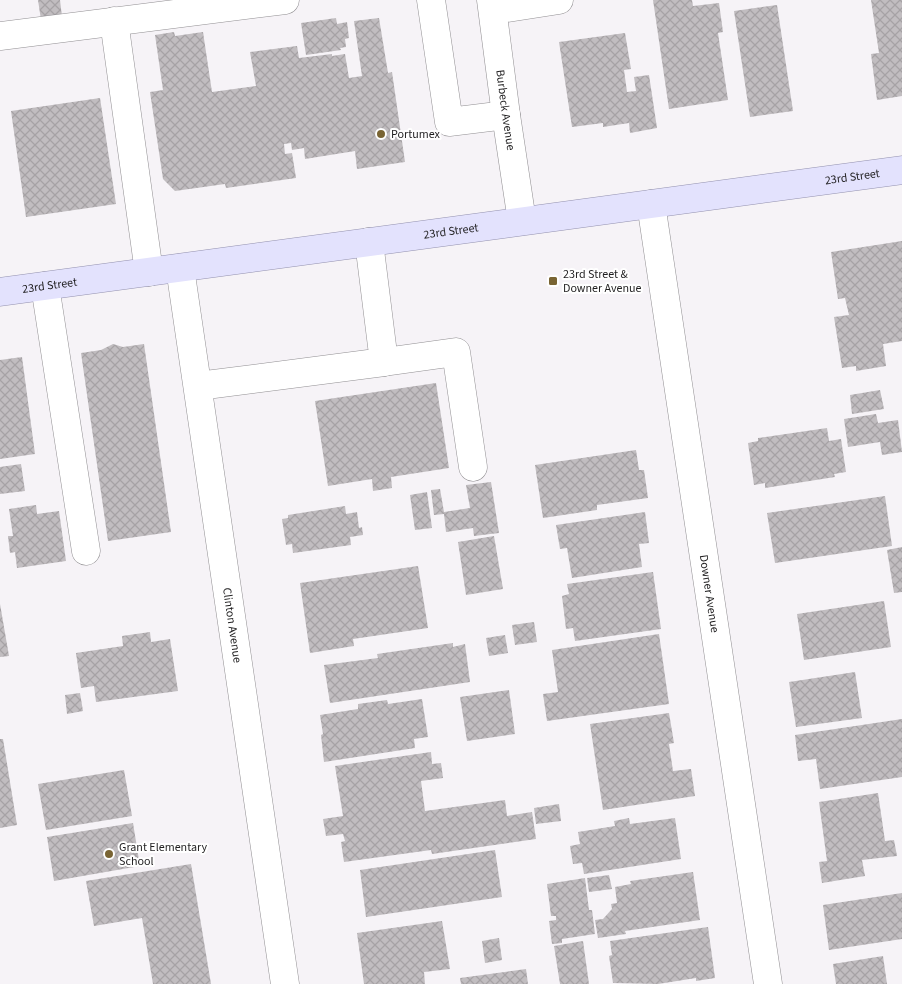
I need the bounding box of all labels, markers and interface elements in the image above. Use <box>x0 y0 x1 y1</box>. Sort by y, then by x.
street label: Burbeck Avenue <box>492 69 520 152</box>
place label: Portumex <box>391 126 441 143</box>
marker: Portumex <box>375 128 387 140</box>
street label: 23rd Street <box>824 165 881 189</box>
street label: 23rd Street <box>422 219 479 243</box>
place label: 23rd Street & Downer Avenue <box>563 266 642 297</box>
street label: 23rd Street <box>21 273 78 297</box>
marker: 23rd Street & Downer Avenue <box>547 275 559 287</box>
street label: Downer Avenue <box>695 554 724 634</box>
street label: Clinton Avenue <box>218 586 246 664</box>
place label: Grant Elementary School <box>119 839 207 870</box>
marker: Grant Elementary School <box>103 848 115 860</box>

